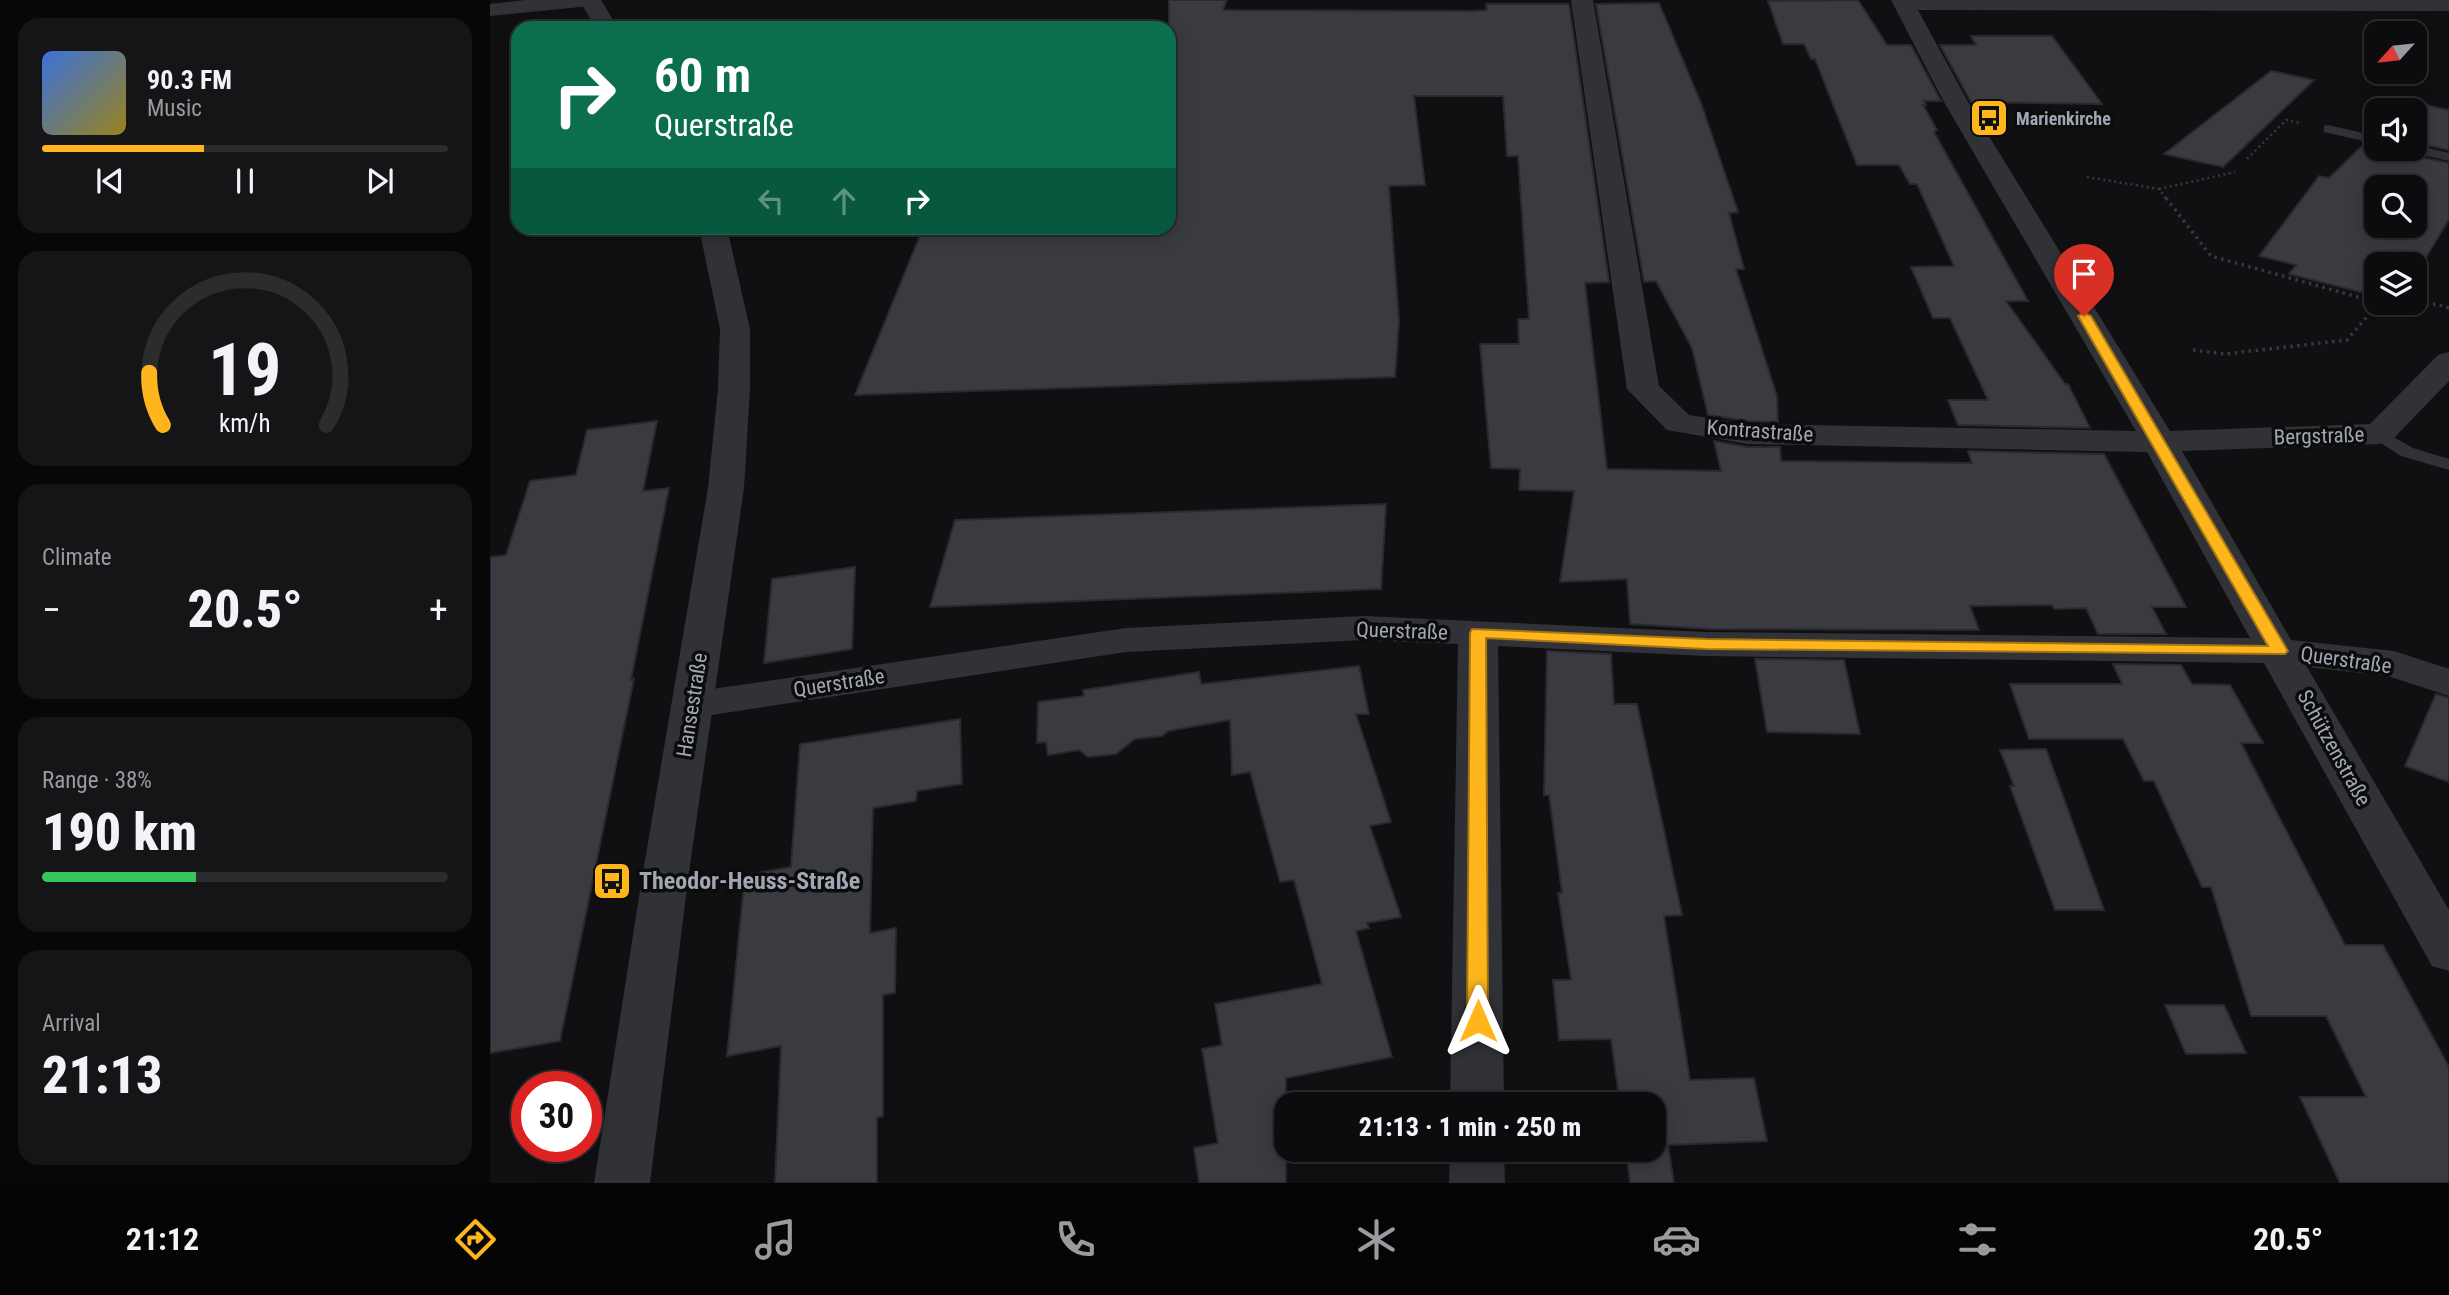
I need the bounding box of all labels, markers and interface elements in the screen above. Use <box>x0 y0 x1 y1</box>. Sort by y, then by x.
north arrow <box>2364 21 2427 84</box>
map controls <box>2364 21 2427 315</box>
text: 60 m <box>654 47 751 104</box>
icon: right <box>539 49 630 140</box>
text: 90.3 FM <box>147 65 232 95</box>
text: Music <box>147 95 202 122</box>
bus stop icon: Marienkirche <box>1968 97 2010 139</box>
button: sound <box>2364 98 2427 161</box>
text: Querstraße <box>654 106 794 144</box>
place label: Marienkirche <box>2016 108 2111 129</box>
icon: previous <box>91 162 129 200</box>
icon: pause <box>226 162 264 200</box>
icon: next <box>361 162 399 200</box>
button: search <box>2364 175 2427 238</box>
icon: left <box>752 182 790 220</box>
icon: ahead <box>825 182 863 220</box>
icon: right <box>898 182 936 220</box>
pin <box>2054 244 2114 316</box>
button: layers <box>2364 252 2427 315</box>
icon: arrive <box>2065 255 2103 293</box>
text: 19 <box>208 327 282 413</box>
text: km/h <box>219 408 271 437</box>
street label: Kontrastraße <box>1706 415 1814 447</box>
street label: Bergstraße <box>2273 422 2365 450</box>
text: Climate <box>42 544 112 571</box>
text: 20.5° <box>187 579 303 640</box>
text: − <box>42 588 61 632</box>
text: + <box>429 588 448 632</box>
street label: Querstraße <box>1356 617 1448 645</box>
street label: Querstraße <box>2299 642 2393 678</box>
street label: Hansestraße <box>672 651 712 759</box>
street label: Querstraße <box>792 664 886 702</box>
street label: Schützenstraße <box>2292 686 2376 810</box>
text: Range · 38% <box>42 767 152 794</box>
text: 190 km <box>42 802 197 863</box>
bus stop icon: Theodor-Heuss-Straße <box>591 860 633 902</box>
place label: Theodor-Heuss-Straße <box>639 867 860 895</box>
position arrow <box>1441 984 1515 1058</box>
text: Arrival <box>42 1010 101 1037</box>
text: 21:13 <box>42 1045 162 1106</box>
speed limit sign: 30 <box>511 1071 602 1162</box>
text: 21:13 · 1 min · 250 m <box>1359 1112 1581 1142</box>
icon: directions <box>451 1215 500 1264</box>
icon: music <box>751 1215 800 1264</box>
icon: phone <box>1051 1215 1100 1264</box>
icon: climate <box>1352 1215 1401 1264</box>
icon: car <box>1652 1215 1701 1264</box>
icon: filters <box>1953 1215 2002 1264</box>
text: 21:12 <box>126 1220 199 1258</box>
text: 20.5° <box>2253 1220 2323 1258</box>

